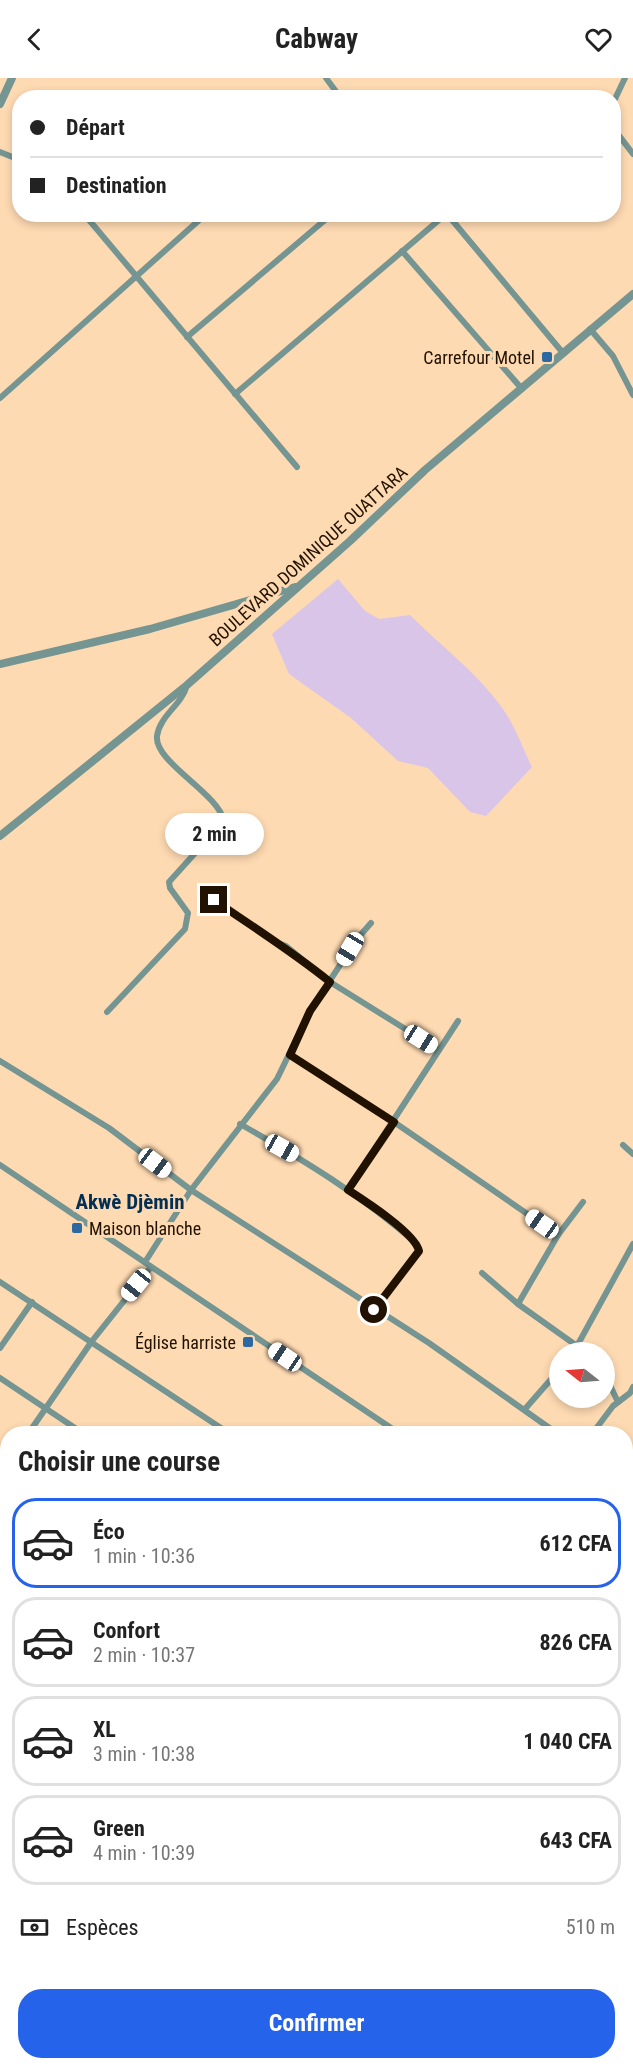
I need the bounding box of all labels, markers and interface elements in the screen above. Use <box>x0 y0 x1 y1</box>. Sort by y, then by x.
icon: back <box>18 23 51 56</box>
text: Cabway <box>275 23 358 55</box>
icon: heart <box>582 23 615 56</box>
text: Départ <box>66 115 125 140</box>
text: Destination <box>66 173 167 198</box>
place label: Carrefour Motel <box>423 347 535 368</box>
marker: Carrefour Motel <box>540 350 554 364</box>
street label: BOULEVARD DOMINIQUE OUATTARA <box>205 461 412 651</box>
callout: 2 min <box>164 813 264 855</box>
text: 2 min <box>192 822 237 846</box>
route end <box>200 886 227 913</box>
car <box>333 929 367 969</box>
car <box>401 1022 441 1056</box>
car <box>262 1131 302 1165</box>
car <box>135 1145 175 1181</box>
district label: Akwè Djèmin <box>75 1190 185 1214</box>
car <box>522 1206 562 1242</box>
place label: Maison blanche <box>89 1218 201 1239</box>
marker: Maison blanche <box>70 1221 84 1235</box>
car <box>118 1265 154 1305</box>
route start <box>360 1296 387 1323</box>
place label: Église harriste <box>135 1332 236 1353</box>
marker: Église harriste <box>241 1335 255 1349</box>
car <box>265 1339 305 1375</box>
north arrow <box>549 1342 615 1408</box>
map controls <box>549 1342 615 1408</box>
text: Choisir une course <box>18 1446 220 1478</box>
icon: car <box>21 1516 75 1570</box>
text: Éco <box>93 1519 125 1544</box>
text: 612 CFA <box>539 1531 612 1556</box>
text: 1 min · 10:36 <box>93 1544 195 1568</box>
icon: car <box>21 1615 75 1669</box>
text: Confort <box>93 1618 160 1643</box>
text: 826 CFA <box>539 1630 612 1655</box>
text: 2 min · 10:37 <box>93 1643 195 1667</box>
icon: car <box>21 1714 75 1768</box>
text: XL <box>93 1717 116 1742</box>
text: 1 040 CFA <box>523 1729 612 1754</box>
text: 3 min · 10:38 <box>93 1742 195 1766</box>
icon: car <box>21 1813 75 1867</box>
text: Green <box>93 1816 145 1841</box>
text: 643 CFA <box>539 1828 612 1853</box>
text: 4 min · 10:39 <box>93 1841 195 1865</box>
icon: cash <box>18 1911 51 1944</box>
text: Espèces <box>66 1915 139 1940</box>
text: 510 m <box>566 1915 615 1939</box>
button: Confirmer <box>18 1989 615 2058</box>

